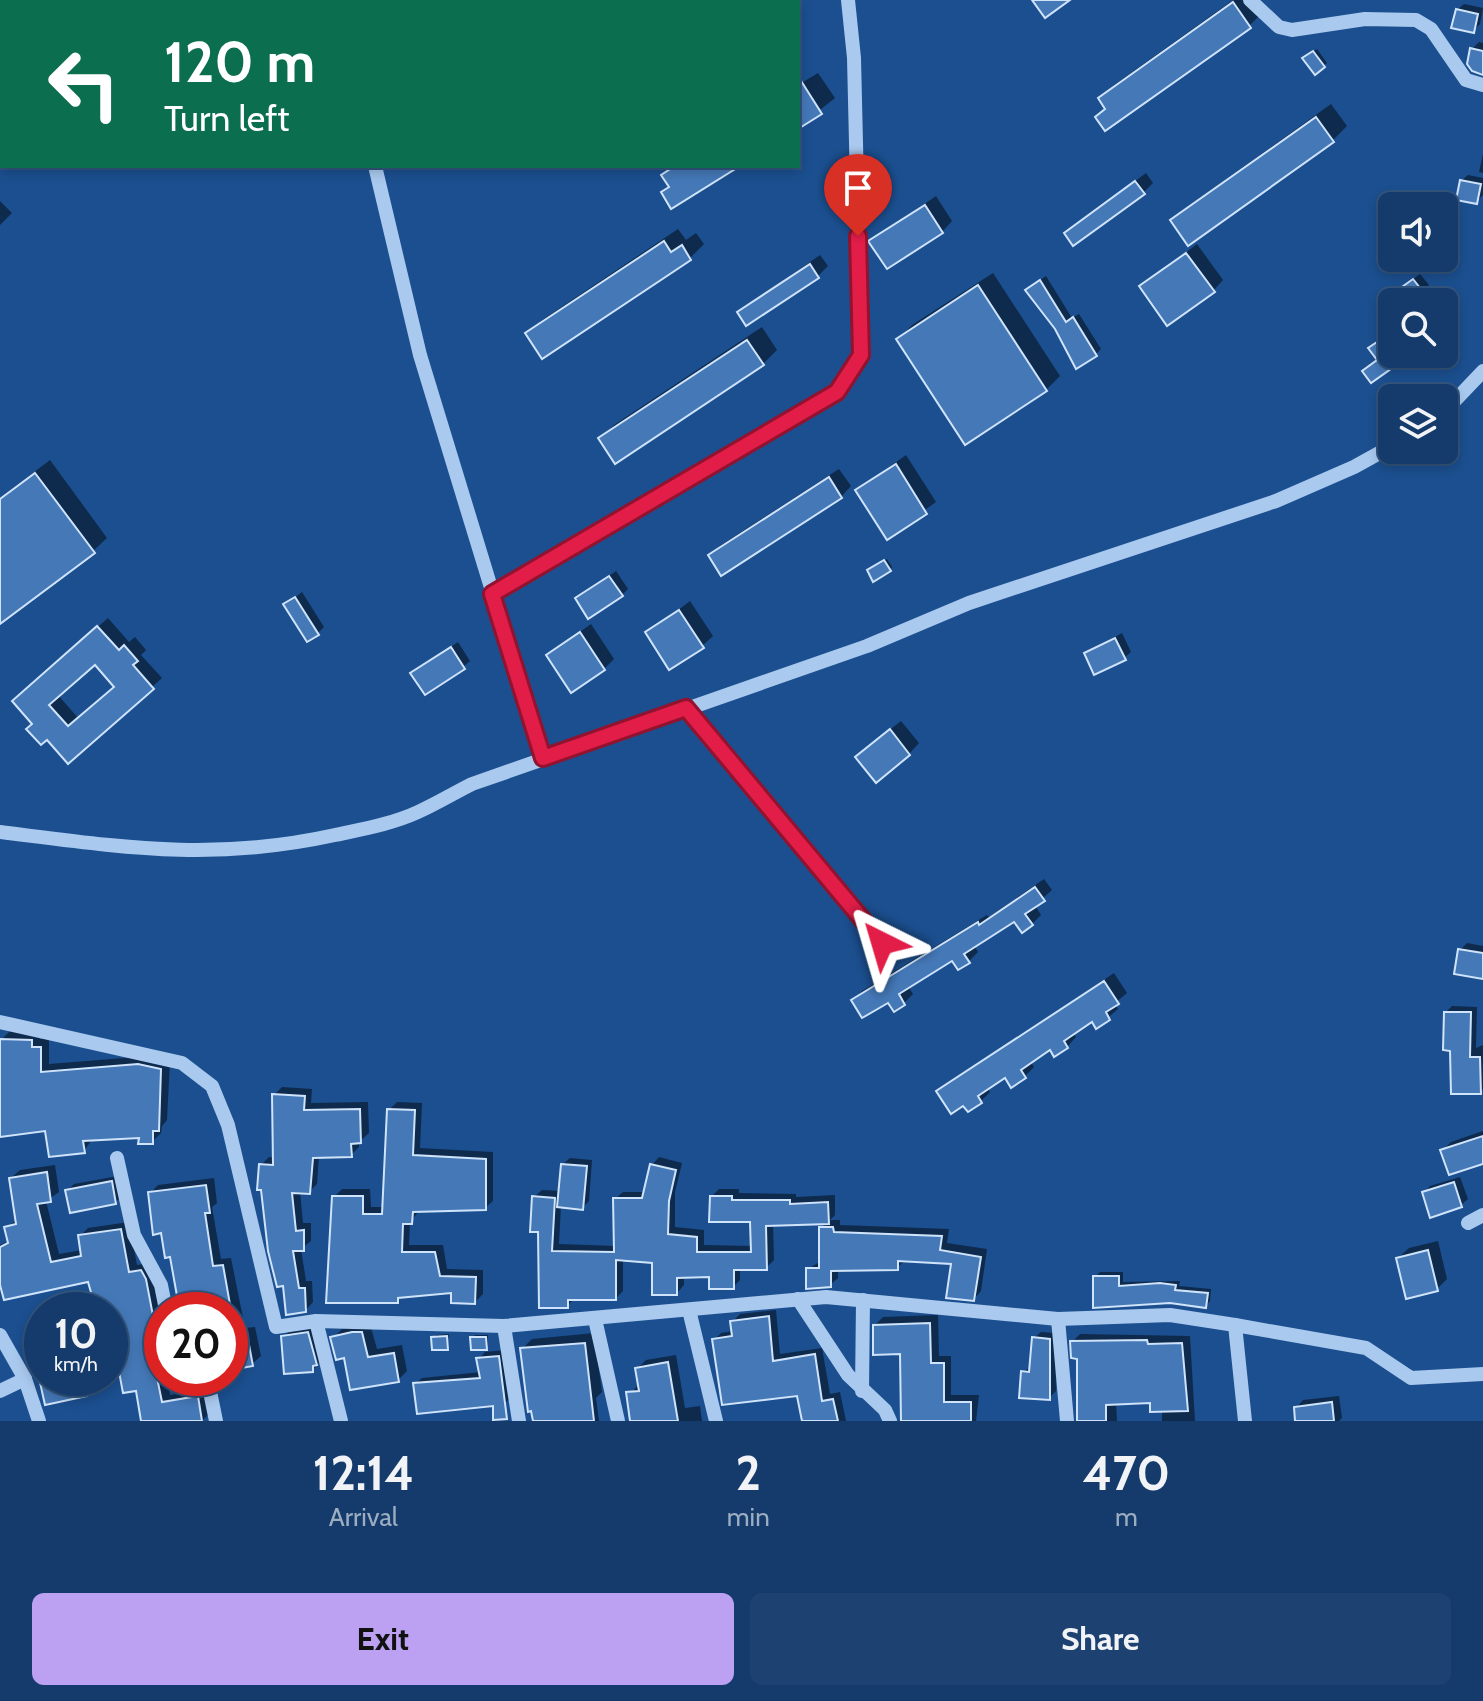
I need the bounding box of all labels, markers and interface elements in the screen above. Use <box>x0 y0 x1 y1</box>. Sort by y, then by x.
text: 120 m <box>164 28 315 96</box>
icon: left <box>32 32 136 136</box>
text: Turn left <box>164 96 289 140</box>
pin <box>824 154 892 236</box>
icon: arrive <box>836 166 880 210</box>
map controls <box>1378 192 1458 464</box>
button: sound <box>1378 192 1458 272</box>
button: search <box>1378 288 1458 368</box>
button: layers <box>1378 384 1458 464</box>
position arrow <box>840 901 924 985</box>
speed limit sign: 20 <box>144 1292 248 1396</box>
text: 10 <box>55 1309 98 1358</box>
text: km/h <box>54 1352 98 1376</box>
text: 12:14 <box>313 1444 414 1502</box>
text: 2 <box>736 1444 761 1502</box>
text: 470 <box>1082 1444 1170 1502</box>
text: Arrival <box>329 1501 398 1533</box>
text: min <box>727 1501 770 1533</box>
text: m <box>1115 1501 1138 1533</box>
button: Exit <box>32 1593 734 1685</box>
button: Share <box>750 1593 1451 1685</box>

